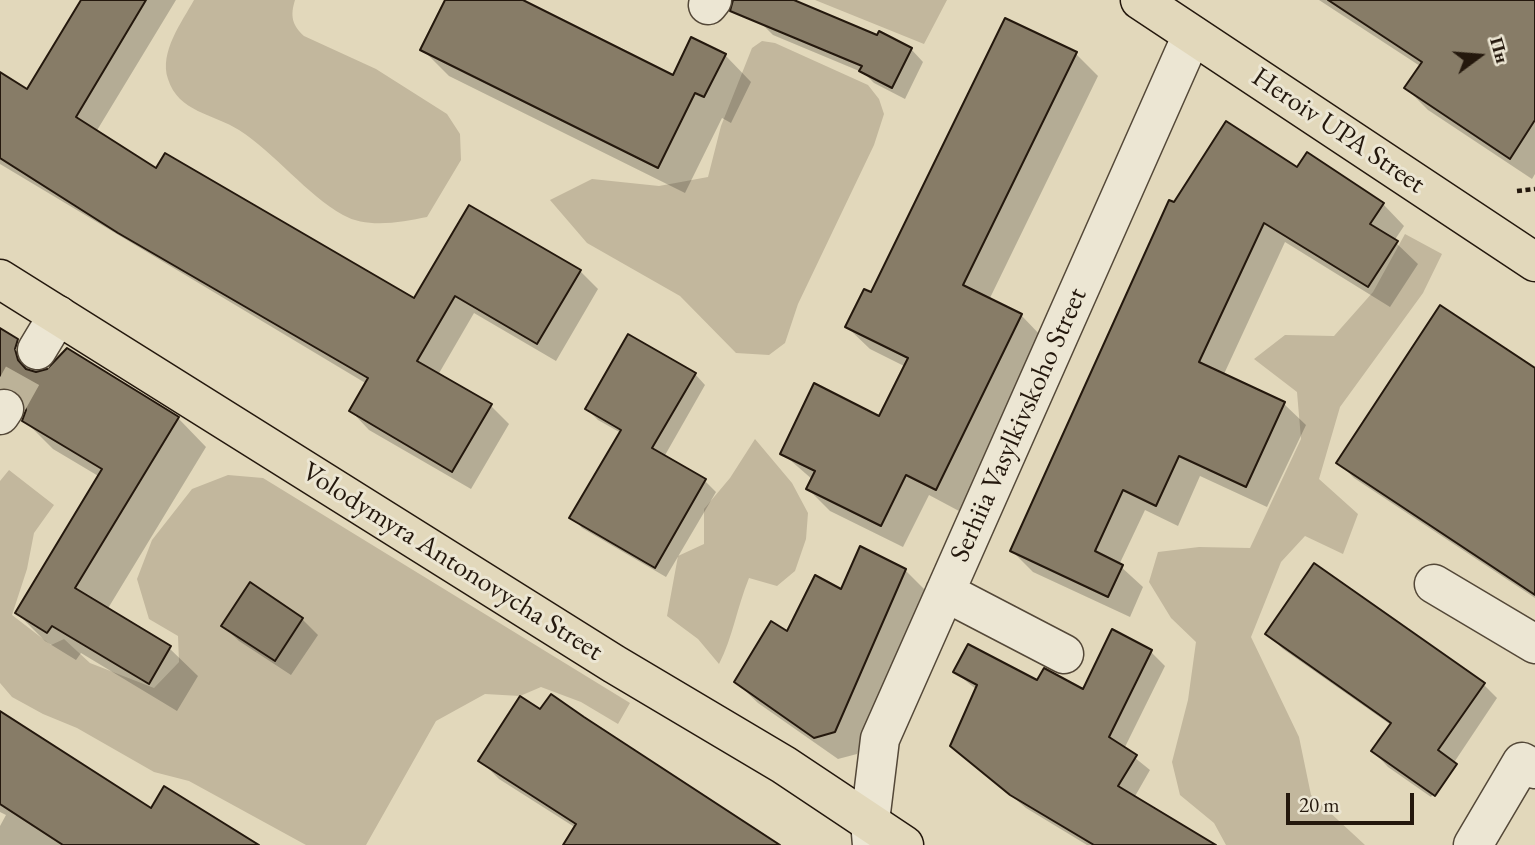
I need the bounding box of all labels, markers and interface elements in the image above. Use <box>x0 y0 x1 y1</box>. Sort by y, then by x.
north arrow <box>1444 21 1514 91</box>
text: Пн <box>1484 34 1515 66</box>
street label: Heroiv UPA Street <box>1245 61 1431 201</box>
street label: Serhiia Vasylkivskoho Street <box>943 283 1095 567</box>
street label: Volodymyra Antonovycha Street <box>295 455 609 669</box>
scale bar <box>1290 778 1418 822</box>
text: 20 m <box>1299 791 1340 818</box>

